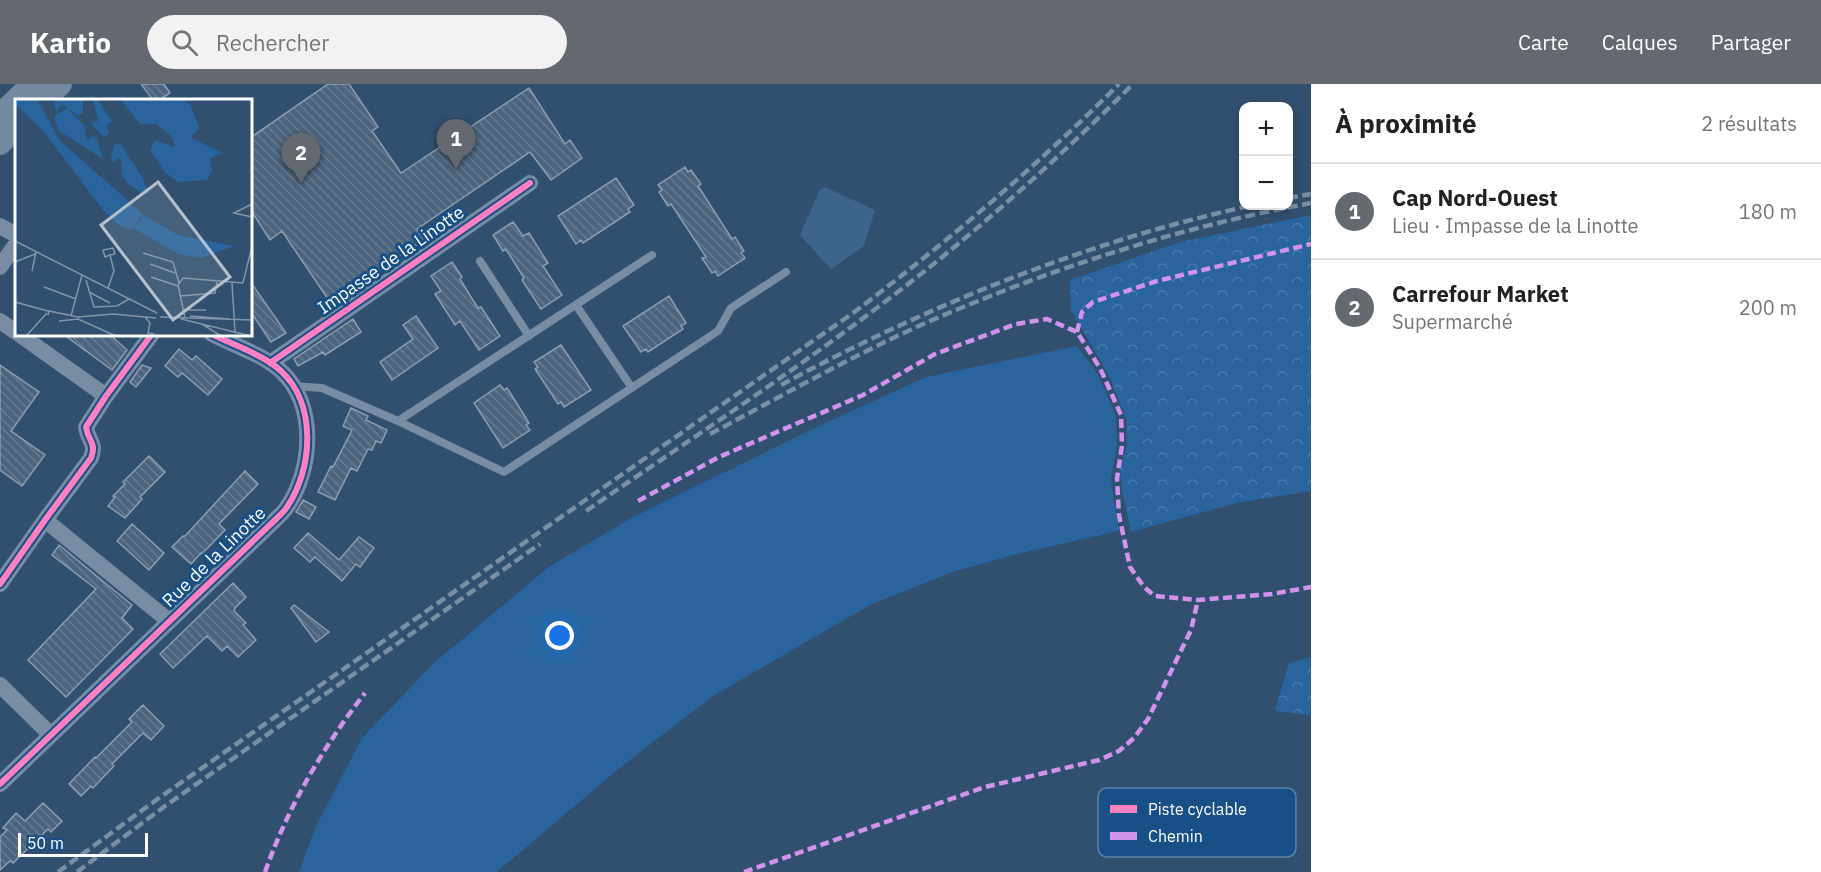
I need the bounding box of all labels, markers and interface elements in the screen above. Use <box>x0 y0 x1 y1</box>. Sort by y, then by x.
search box <box>147 15 567 69</box>
text: Kartio <box>30 24 111 61</box>
icon: search <box>168 26 201 59</box>
text: Rechercher <box>216 28 329 57</box>
text: Carte <box>1518 28 1569 56</box>
text: Calques <box>1602 28 1678 56</box>
text: Partager <box>1711 28 1791 56</box>
inset map <box>15 99 252 336</box>
map controls <box>1239 102 1293 210</box>
button: + <box>1239 102 1293 156</box>
text: À proximité <box>1335 106 1477 140</box>
text: 2 résultats <box>1701 110 1797 137</box>
pin: 1 <box>436 120 476 169</box>
pin: 2 <box>282 134 320 183</box>
button: − <box>1239 156 1293 210</box>
text: Cap Nord-Ouest <box>1392 183 1558 212</box>
text: 1 <box>1349 198 1361 225</box>
text: 180 m <box>1739 198 1797 225</box>
street label: Impasse de la Linotte <box>313 200 469 319</box>
text: Lieu · Impasse de la Linotte <box>1392 212 1639 239</box>
text: Carrefour Market <box>1392 279 1569 308</box>
text: 2 <box>1349 294 1361 321</box>
text: 200 m <box>1739 294 1797 321</box>
text: Supermarché <box>1392 308 1513 335</box>
street label: Rue de la Linotte <box>157 501 270 612</box>
your location <box>545 621 574 650</box>
legend <box>1098 788 1296 857</box>
text: Piste cyclable <box>1148 799 1247 819</box>
text: Chemin <box>1148 826 1203 846</box>
scale bar <box>18 830 148 858</box>
text: 50 m <box>27 833 64 853</box>

